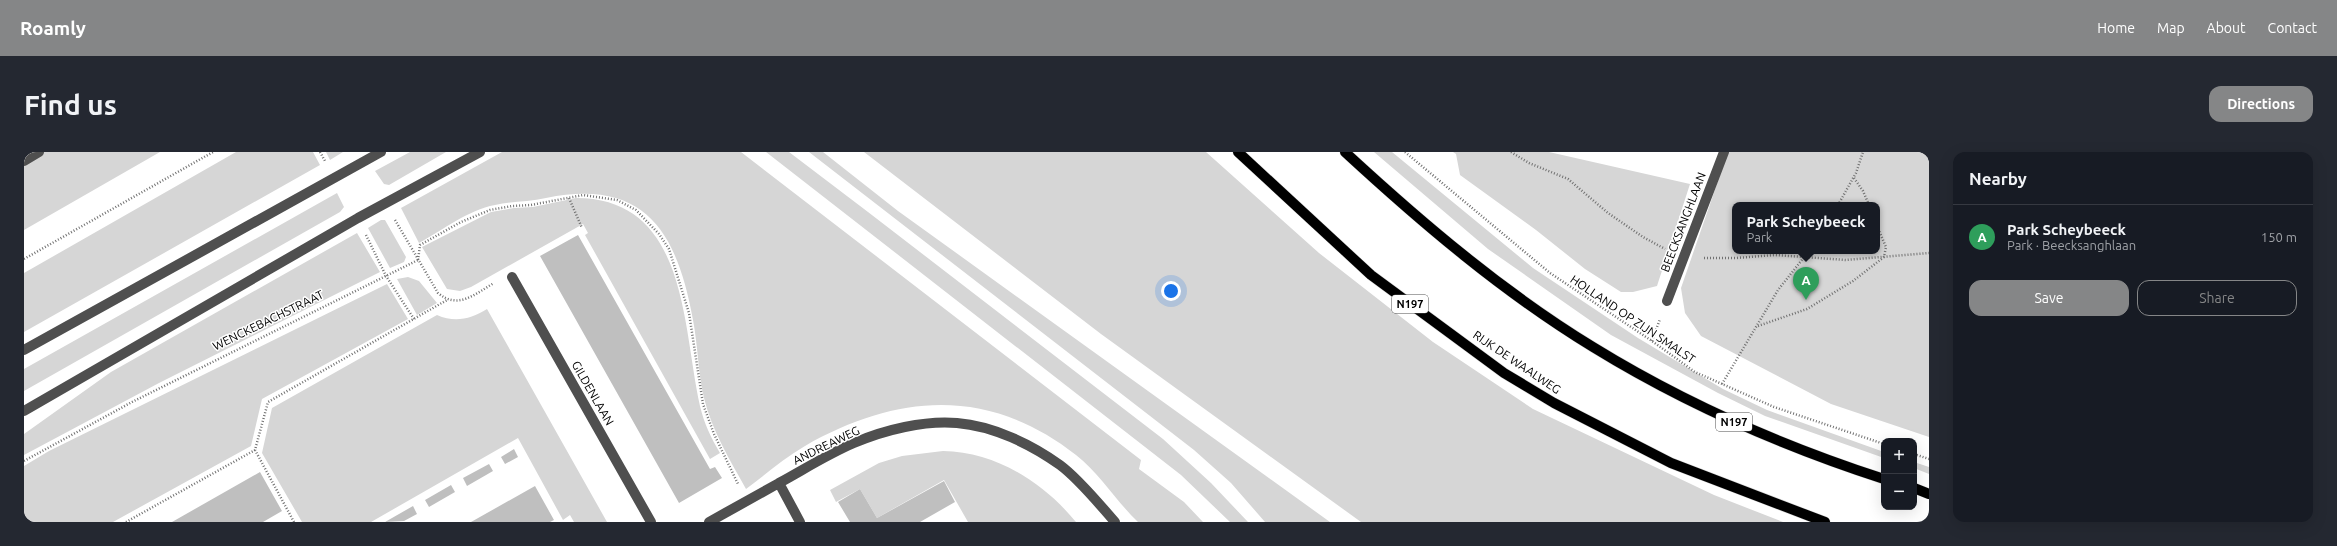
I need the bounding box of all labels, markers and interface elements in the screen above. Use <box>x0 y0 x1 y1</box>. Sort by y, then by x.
text: Roamly <box>20 17 86 39</box>
text: Home <box>2097 20 2135 36</box>
text: Map <box>2157 20 2185 36</box>
text: About <box>2207 20 2246 36</box>
text: Contact <box>2268 20 2317 36</box>
button: Directions <box>2209 86 2313 122</box>
text: Find us <box>24 89 117 120</box>
text: Nearby <box>1969 169 2027 188</box>
street label: BEECKSANGHLAAN <box>1658 170 1708 274</box>
popup <box>1732 202 1880 254</box>
text: Park Scheybeeck <box>1747 213 1865 230</box>
text: Park Scheybeeck <box>2007 221 2126 238</box>
text: Park <box>1747 230 1772 244</box>
text: A <box>1977 230 1987 244</box>
text: 150 m <box>2261 230 2297 244</box>
text: Park · Beecksanghlaan <box>2007 238 2136 252</box>
pin: A <box>1793 267 1819 300</box>
street label: HOLLAND OP ZIJN SMALST <box>1568 272 1698 366</box>
button: Save <box>1969 280 2129 316</box>
button: Share <box>2137 280 2297 316</box>
your location <box>1161 281 1181 301</box>
street label: WENCKEBACHSTRAAT <box>211 287 326 352</box>
road number: N197 <box>1392 295 1428 313</box>
street label: RIJK DE WAALWEG <box>1471 328 1563 396</box>
street label: GILDENLAAN <box>569 359 617 427</box>
road number: N197 <box>1716 413 1752 431</box>
street label: ANDREAWEG <box>791 423 861 467</box>
map controls <box>1881 438 1917 510</box>
button: + <box>1881 438 1917 474</box>
button: − <box>1881 474 1917 510</box>

